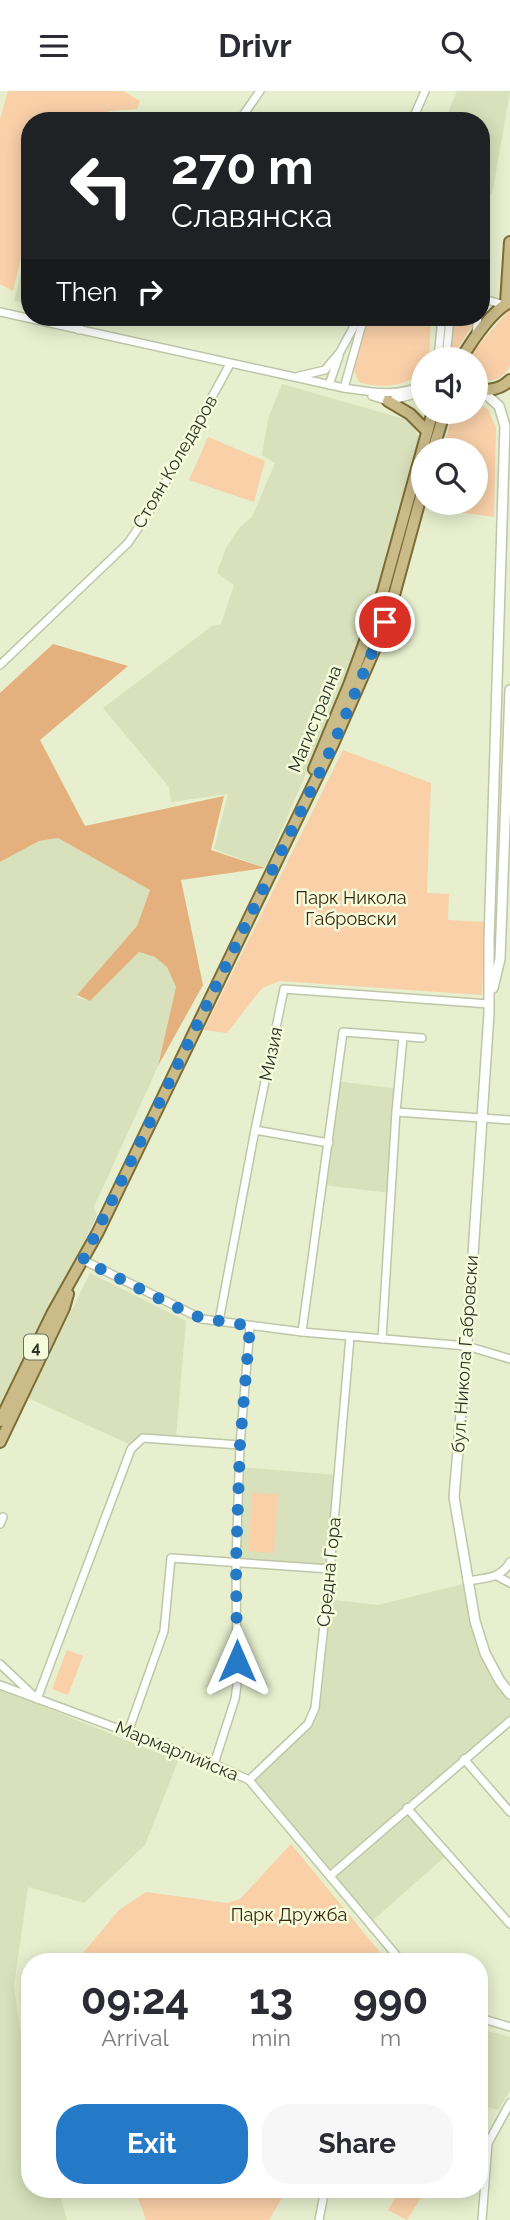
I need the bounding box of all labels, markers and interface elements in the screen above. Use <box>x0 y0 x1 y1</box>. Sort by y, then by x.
icon: menu <box>35 27 73 65</box>
text: Drivr <box>218 27 292 64</box>
icon: search <box>437 27 475 65</box>
text: 270 m <box>171 138 314 195</box>
icon: left <box>56 140 147 231</box>
text: Славянска <box>171 197 333 234</box>
icon: right <box>131 273 169 311</box>
text: Then <box>56 277 117 307</box>
map controls <box>411 347 488 515</box>
button: sound <box>411 347 488 424</box>
street label: Стоян Коледаров <box>128 391 221 532</box>
button: search <box>411 438 488 515</box>
pin <box>355 592 415 652</box>
icon: arrive <box>366 603 404 641</box>
street label: Магистрална <box>284 662 346 775</box>
park label: Парк Никола Габровски <box>295 887 407 929</box>
street label: Мизия <box>255 1025 286 1083</box>
street label: бул. Никола Габровски <box>447 1254 482 1454</box>
road number: 4 <box>24 1335 48 1359</box>
street label: Средна Гора <box>312 1516 345 1628</box>
position arrow <box>200 1624 274 1698</box>
street label: Мармарлийска <box>113 1716 242 1785</box>
park label: Парк Дружба <box>231 1904 347 1925</box>
text: 09:24 <box>81 1975 189 2024</box>
text: 13 <box>249 1975 293 2024</box>
text: 990 <box>353 1975 428 2024</box>
text: Arrival <box>101 2024 169 2051</box>
text: min <box>251 2024 291 2051</box>
text: m <box>380 2024 401 2051</box>
button: Exit <box>56 2104 248 2184</box>
button: Share <box>262 2104 453 2184</box>

